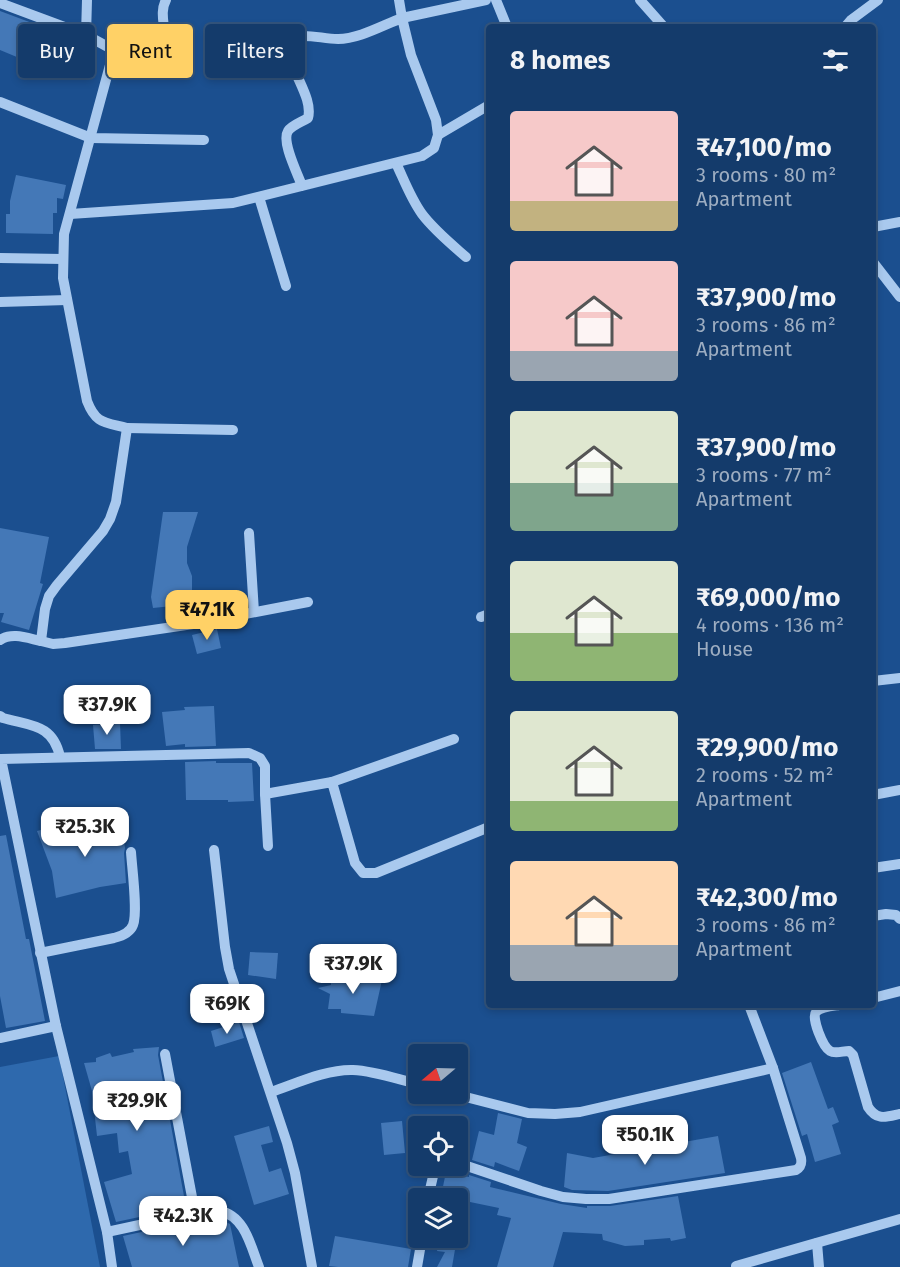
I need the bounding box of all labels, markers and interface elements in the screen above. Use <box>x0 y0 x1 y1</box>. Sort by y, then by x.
chip: Buy <box>18 24 95 78</box>
chip: Rent <box>107 24 193 78</box>
chip: Filters <box>205 24 305 78</box>
icon: filters <box>819 44 852 77</box>
text: 8 homes <box>510 45 610 76</box>
text: ₹47,100/mo <box>696 132 832 163</box>
icon: home <box>558 135 630 207</box>
text: 3 rooms · 80 m² <box>696 163 836 187</box>
text: Apartment <box>696 187 792 211</box>
text: ₹37,900/mo <box>696 282 836 313</box>
icon: home <box>558 285 630 357</box>
text: 3 rooms · 86 m² <box>696 313 836 337</box>
text: Apartment <box>696 337 792 361</box>
text: ₹37,900/mo <box>696 432 836 463</box>
icon: home <box>558 435 630 507</box>
text: 3 rooms · 77 m² <box>696 463 832 487</box>
text: Apartment <box>696 487 792 511</box>
text: ₹69,000/mo <box>696 582 840 613</box>
icon: home <box>558 585 630 657</box>
pin: ₹47.1K <box>158 590 256 641</box>
text: ₹47.1K <box>179 597 235 621</box>
text: 4 rooms · 136 m² <box>696 613 844 637</box>
text: House <box>696 637 753 661</box>
pin: ₹37.9K <box>58 685 156 736</box>
text: ₹37.9K <box>78 692 136 716</box>
text: ₹29,900/mo <box>696 732 838 763</box>
icon: home <box>558 735 630 807</box>
text: 2 rooms · 52 m² <box>696 763 834 787</box>
text: Apartment <box>696 787 792 811</box>
pin: ₹25.3K <box>36 807 134 858</box>
text: ₹25.3K <box>55 814 115 838</box>
text: ₹42,300/mo <box>696 882 838 913</box>
icon: home <box>558 885 630 957</box>
text: 3 rooms · 86 m² <box>696 913 836 937</box>
text: Apartment <box>696 937 792 961</box>
pin: ₹37.9K <box>304 944 402 995</box>
text: ₹37.9K <box>324 951 382 975</box>
pin: ₹69K <box>191 984 263 1035</box>
text: ₹69K <box>204 991 250 1015</box>
north arrow <box>408 1044 468 1104</box>
map controls <box>408 1044 468 1248</box>
pin: ₹29.9K <box>88 1081 186 1132</box>
text: ₹29.9K <box>107 1088 167 1112</box>
pin: ₹50.1K <box>596 1115 694 1166</box>
button: locate <box>408 1116 468 1176</box>
text: ₹50.1K <box>616 1122 674 1146</box>
button: layers <box>408 1188 468 1248</box>
pin: ₹42.3K <box>134 1196 232 1247</box>
text: ₹42.3K <box>153 1203 213 1227</box>

